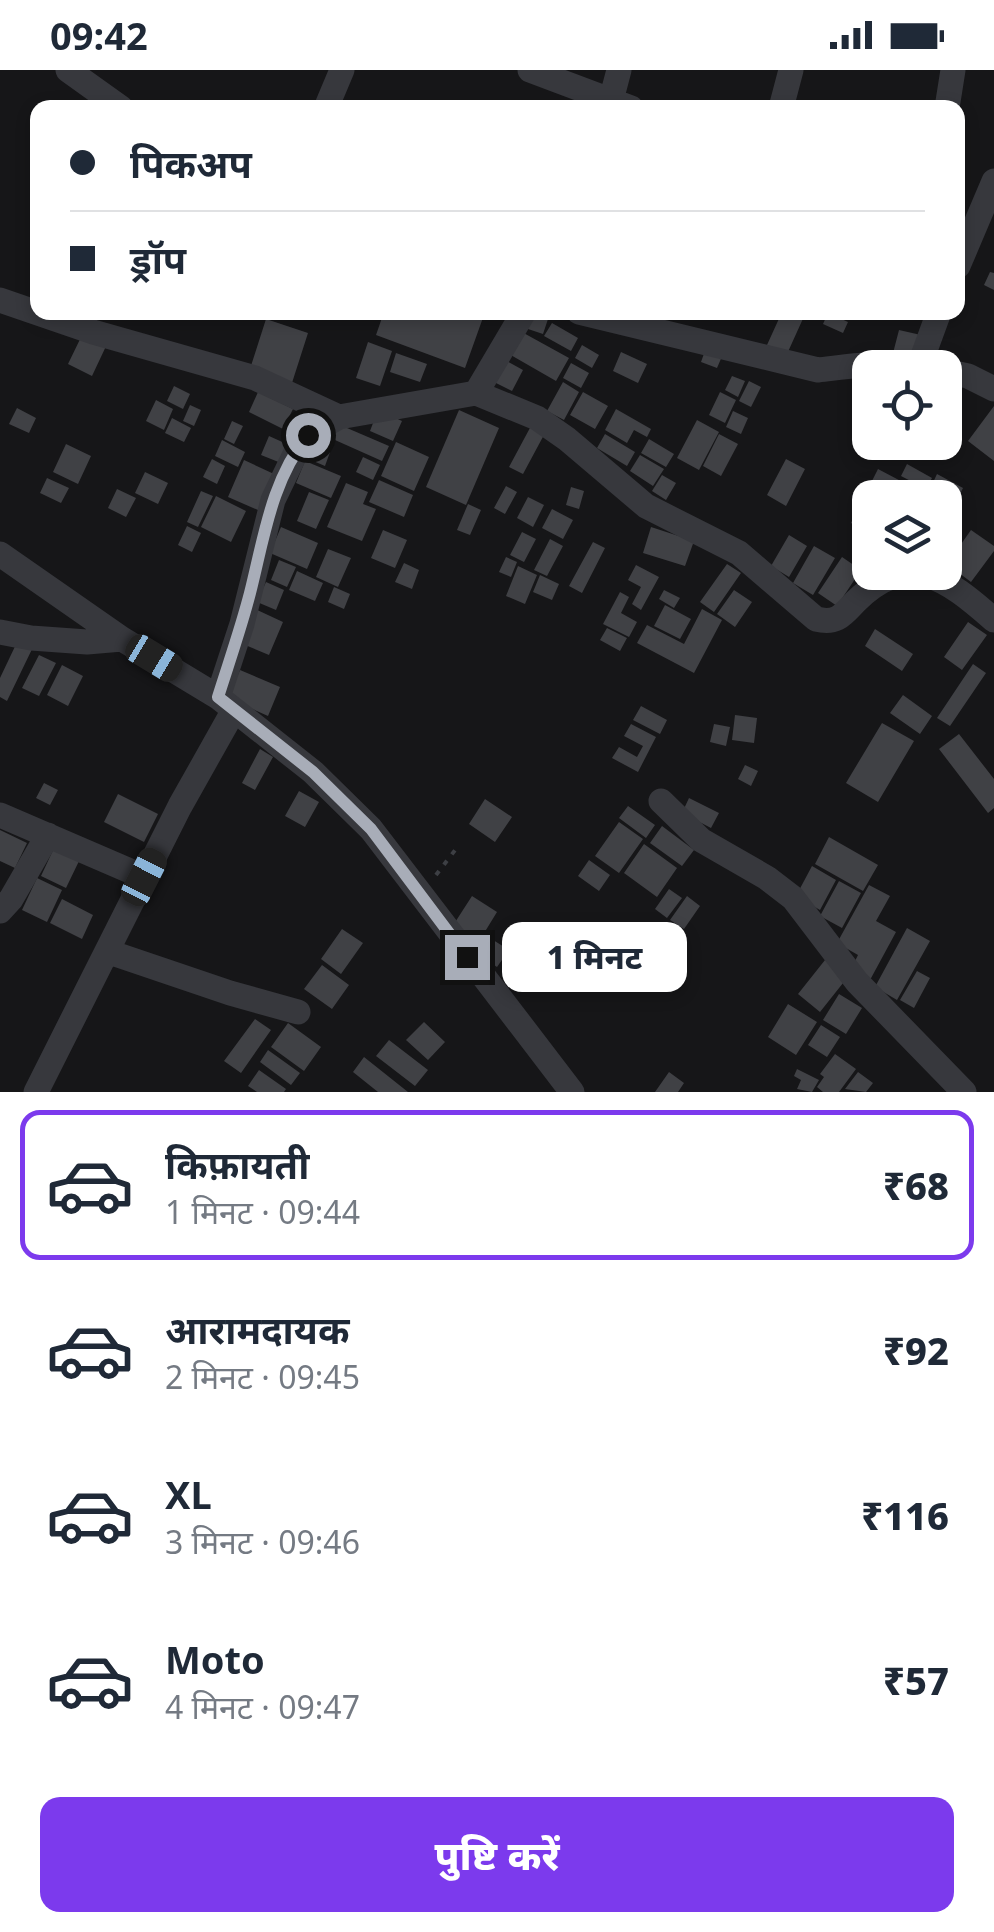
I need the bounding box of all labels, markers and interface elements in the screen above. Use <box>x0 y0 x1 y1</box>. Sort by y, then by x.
text: 09:42 <box>50 9 148 61</box>
text: पिकअप <box>130 137 252 189</box>
text: ड्रॉप <box>130 233 186 285</box>
map controls <box>852 350 962 590</box>
button: locate <box>852 350 962 460</box>
route start <box>286 413 331 458</box>
button: layers <box>852 480 962 590</box>
car <box>121 630 187 686</box>
car <box>117 843 171 911</box>
callout: 1 मिनट <box>502 922 687 992</box>
route end <box>445 935 490 980</box>
text: 1 मिनट <box>547 935 642 978</box>
text: किफ़ायती <box>165 1138 309 1190</box>
icon: car <box>45 1140 135 1230</box>
text: ₹68 <box>883 1159 949 1211</box>
text: 1 मिनट · 09:44 <box>165 1190 360 1233</box>
text: आरामदायक <box>165 1303 349 1355</box>
icon: car <box>45 1305 135 1395</box>
text: ₹92 <box>883 1324 949 1376</box>
text: 2 मिनट · 09:45 <box>165 1355 360 1398</box>
text: XL <box>165 1468 212 1520</box>
icon: car <box>45 1470 135 1560</box>
text: ₹116 <box>861 1489 949 1541</box>
text: 3 मिनट · 09:46 <box>165 1520 360 1563</box>
text: Moto <box>165 1633 265 1685</box>
icon: car <box>45 1635 135 1725</box>
text: ₹57 <box>883 1654 949 1706</box>
text: 4 मिनट · 09:47 <box>165 1685 360 1728</box>
button: पुष्टि करें <box>40 1797 954 1912</box>

